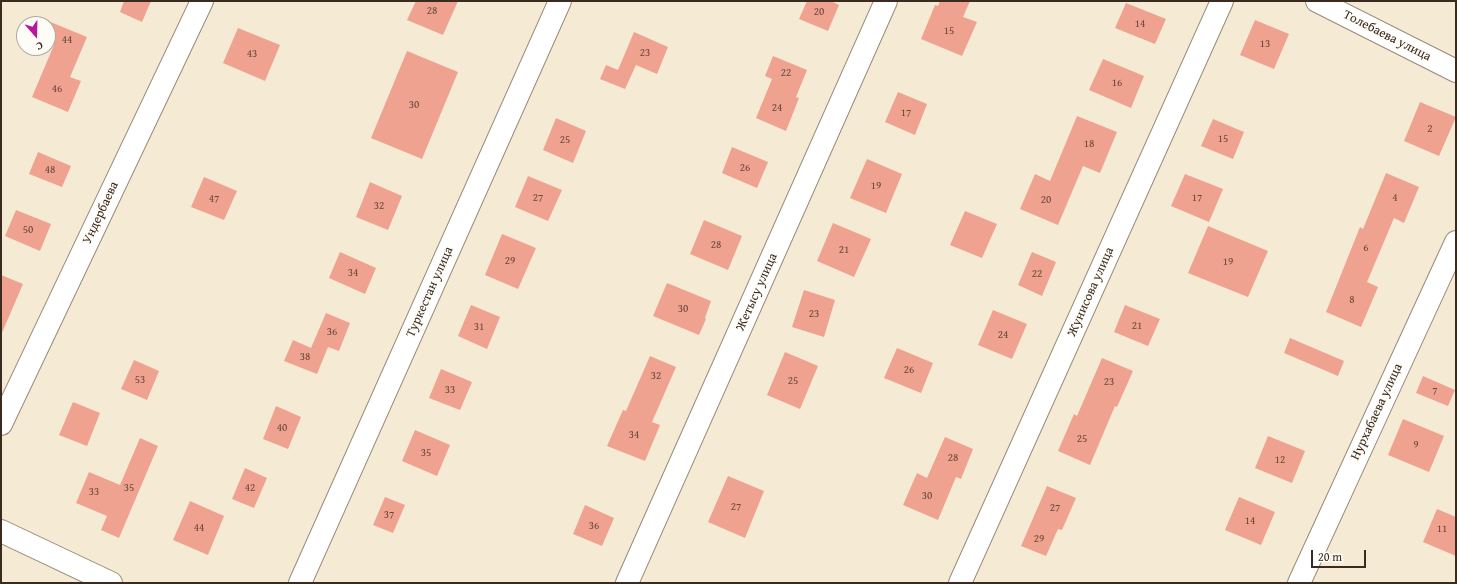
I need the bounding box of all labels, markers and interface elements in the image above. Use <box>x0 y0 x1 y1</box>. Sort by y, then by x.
house number: 28 <box>427 4 437 18</box>
house number: 20 <box>814 5 824 19</box>
street label: Толебаева улица <box>1340 7 1434 65</box>
north arrow <box>16 16 56 56</box>
house number: 14 <box>1135 17 1145 31</box>
house number: 15 <box>944 24 954 38</box>
house number: 44 <box>62 33 72 47</box>
house number: 13 <box>1260 37 1270 51</box>
text: С <box>34 38 45 55</box>
house number: 23 <box>640 46 650 60</box>
house number: 43 <box>247 47 257 61</box>
house number: 22 <box>781 66 791 80</box>
house number: 16 <box>1112 76 1122 90</box>
house number: 46 <box>52 82 62 96</box>
house number: 30 <box>409 98 419 112</box>
house number: 24 <box>772 101 782 115</box>
house number: 17 <box>901 106 911 120</box>
house number: 2 <box>1427 122 1433 136</box>
house number: 15 <box>1218 132 1228 146</box>
house number: 25 <box>560 133 570 147</box>
house number: 18 <box>1084 137 1094 151</box>
house number: 26 <box>740 161 750 175</box>
house number: 48 <box>45 163 55 177</box>
street label: Ундербаева <box>80 179 122 247</box>
house number: 19 <box>871 179 881 193</box>
house number: 27 <box>533 191 543 205</box>
house number: 17 <box>1192 191 1202 205</box>
house number: 4 <box>1392 191 1398 205</box>
house number: 47 <box>209 192 219 206</box>
house number: 20 <box>1041 193 1051 207</box>
house number: 32 <box>374 199 384 213</box>
house number: 50 <box>23 223 33 237</box>
house number: 28 <box>711 238 721 252</box>
house number: 6 <box>1363 241 1369 255</box>
house number: 21 <box>839 243 849 257</box>
street label: Туркестан улица <box>403 244 457 340</box>
street label: Жунисова улица <box>1064 245 1118 339</box>
street label: Жетысу улица <box>733 251 781 333</box>
house number: 29 <box>505 254 515 268</box>
house number: 19 <box>1223 255 1233 269</box>
house number: 34 <box>348 266 358 280</box>
house number: 22 <box>1032 267 1042 281</box>
house number: 8 <box>1349 293 1355 307</box>
house number: 30 <box>678 302 688 316</box>
house number: 23 <box>809 307 819 321</box>
house number: 21 <box>1132 319 1142 333</box>
house number: 31 <box>474 320 484 334</box>
house number: 36 <box>327 325 337 339</box>
house number: 24 <box>998 328 1008 342</box>
house number: 38 <box>300 350 310 364</box>
street label: Нурхабаева улица <box>1348 361 1406 463</box>
house number: 26 <box>904 363 914 377</box>
house number: 32 <box>651 369 661 383</box>
house number: 53 <box>135 373 145 387</box>
house number: 25 <box>788 374 798 388</box>
house number: 23 <box>1104 375 1114 389</box>
house number: 33 <box>445 383 455 397</box>
house number: 7 <box>1432 384 1438 398</box>
house number: 40 <box>277 421 287 435</box>
house number: 34 <box>629 428 639 442</box>
house number: 25 <box>1077 432 1087 446</box>
house number: 9 <box>1413 438 1419 452</box>
house number: 35 <box>421 446 431 460</box>
house number: 28 <box>948 451 958 465</box>
house number: 12 <box>1275 453 1285 467</box>
house number: 35 <box>124 481 134 495</box>
house number: 42 <box>245 481 255 495</box>
house number: 33 <box>89 485 99 499</box>
house number: 30 <box>922 489 932 503</box>
house number: 27 <box>731 500 741 514</box>
house number: 27 <box>1050 501 1060 515</box>
house number: 37 <box>384 508 394 522</box>
house number: 14 <box>1245 514 1255 528</box>
house number: 36 <box>589 519 599 533</box>
house number: 44 <box>194 521 204 535</box>
house number: 11 <box>1437 522 1447 536</box>
house number: 29 <box>1034 532 1044 546</box>
scale bar <box>1313 542 1368 568</box>
text: 20 m <box>1318 548 1342 565</box>

